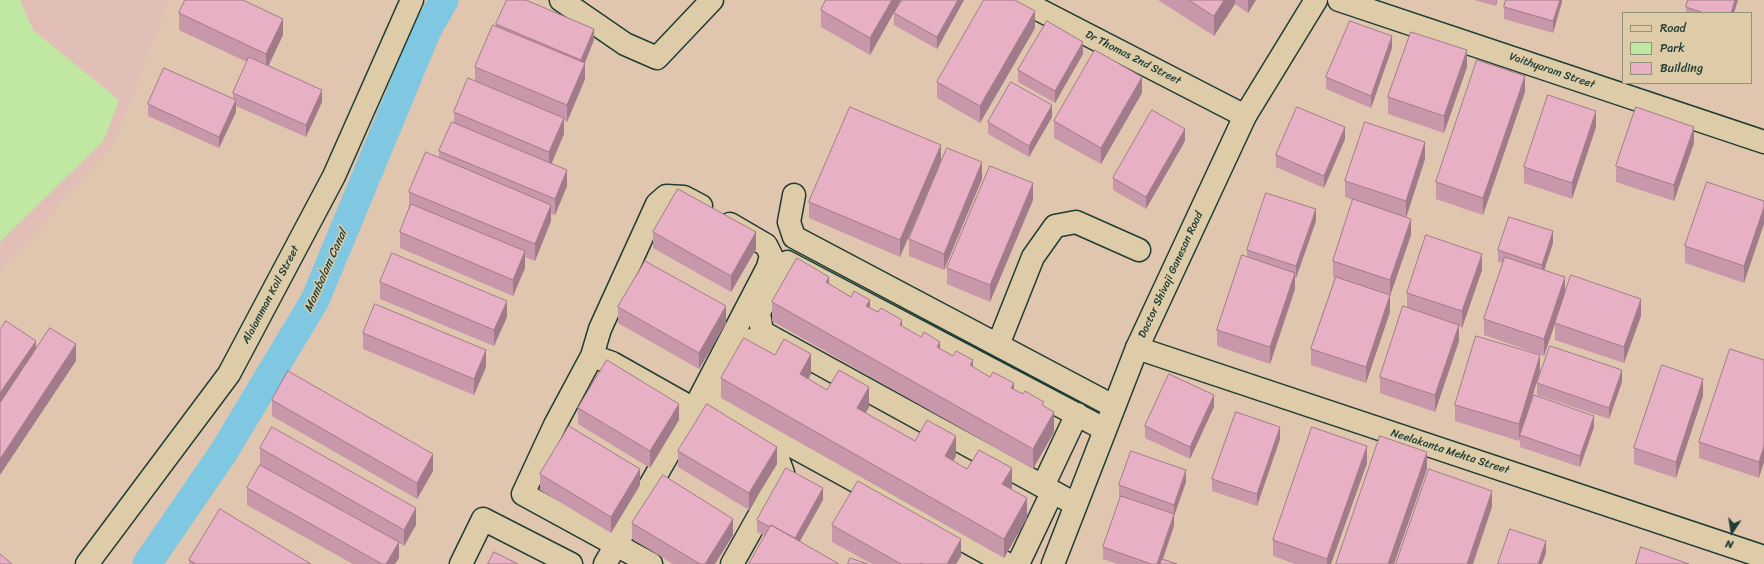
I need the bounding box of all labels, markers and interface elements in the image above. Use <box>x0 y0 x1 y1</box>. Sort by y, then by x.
legend <box>1622 12 1752 84</box>
text: Road <box>1660 17 1686 39</box>
street label: Dr Thomas 2nd Street <box>1083 28 1183 88</box>
text: Park <box>1660 37 1685 59</box>
street label: Vaithyaram Street <box>1508 50 1596 92</box>
text: Building <box>1660 57 1703 79</box>
street label: Doctor Shivaji Ganesan Road <box>1136 210 1206 340</box>
water label: Mambalam Canal <box>301 228 351 314</box>
street label: Alaiamman Koil Street <box>240 244 302 346</box>
street label: Neelakanta Mehta Street <box>1389 427 1511 477</box>
north arrow <box>1712 512 1752 552</box>
text: N <box>1724 534 1735 554</box>

